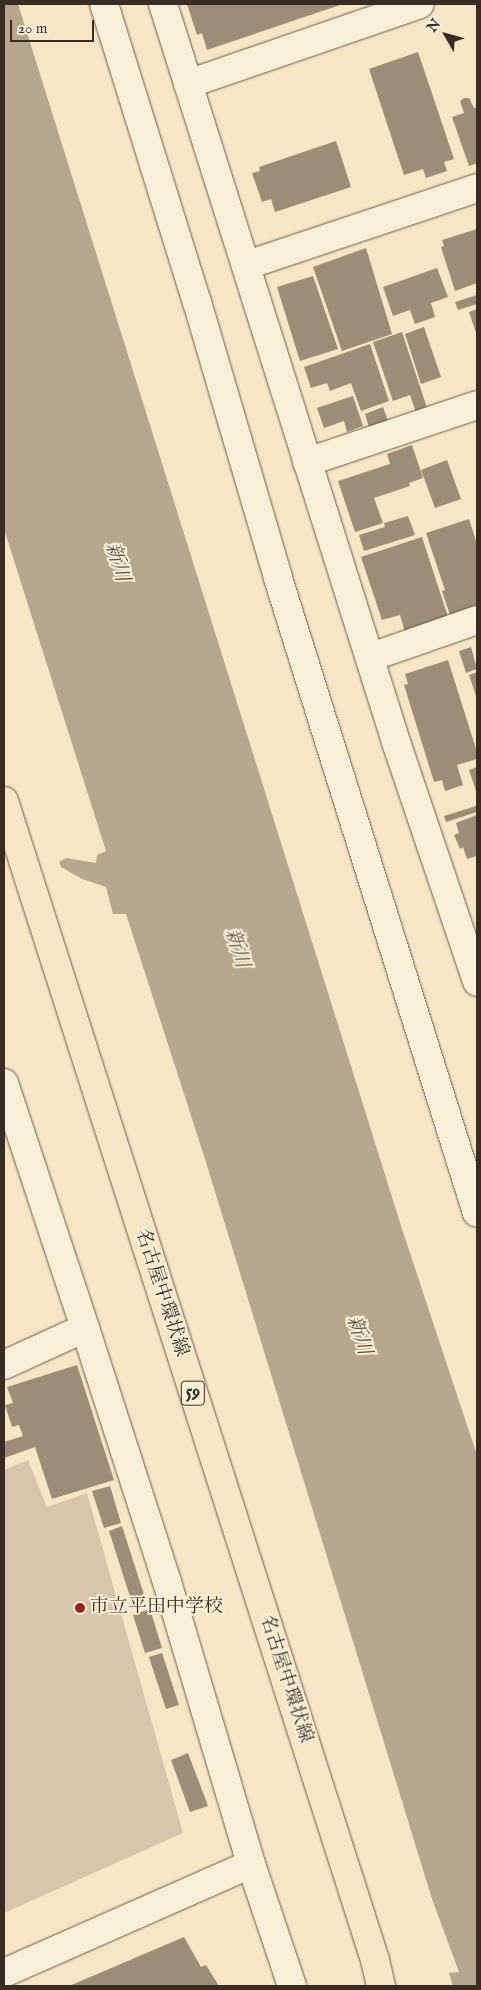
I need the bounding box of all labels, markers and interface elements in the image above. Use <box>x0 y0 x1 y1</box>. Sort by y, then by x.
scale bar <box>12 10 96 42</box>
north arrow <box>421 10 471 60</box>
text: N <box>423 15 445 36</box>
text: 20 m <box>18 19 47 38</box>
water label: 新川 <box>100 539 134 585</box>
water label: 新川 <box>220 925 254 971</box>
street label: 名古屋中環状線 <box>130 1226 192 1360</box>
water label: 新川 <box>341 1312 377 1358</box>
road number: 59 <box>180 1378 206 1409</box>
place label: 市立平田中学校 <box>90 1597 223 1619</box>
marker: 市立平田中学校 <box>74 1602 86 1614</box>
street label: 名古屋中環状線 <box>254 1612 316 1746</box>

